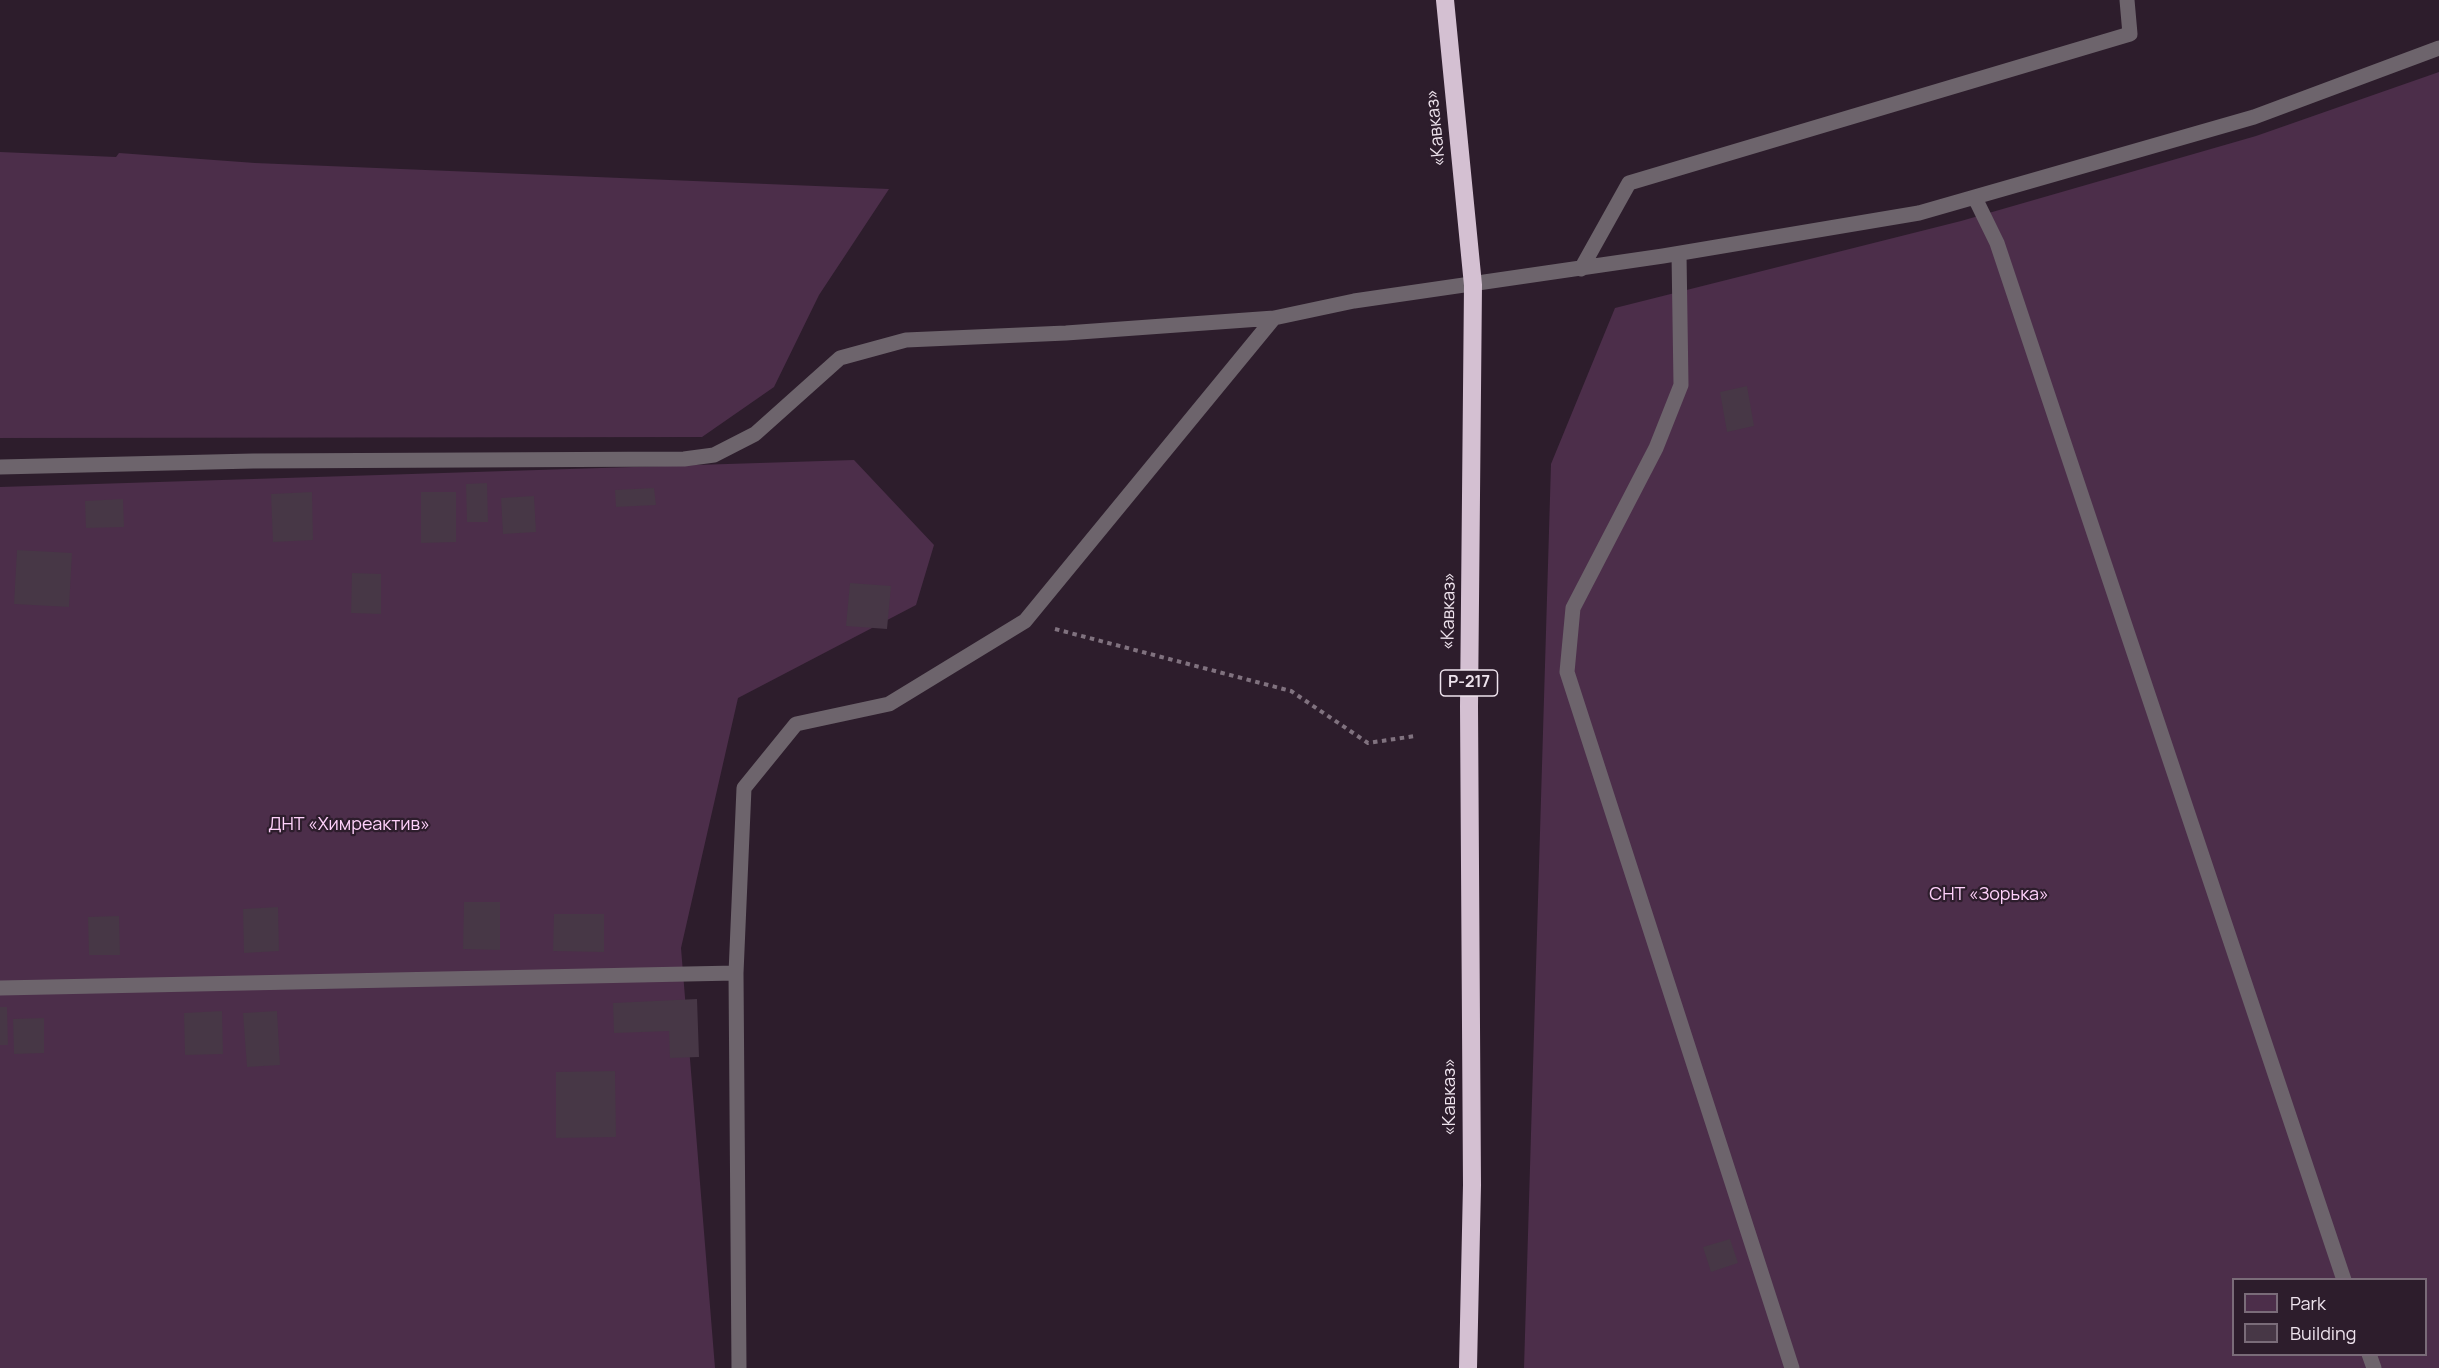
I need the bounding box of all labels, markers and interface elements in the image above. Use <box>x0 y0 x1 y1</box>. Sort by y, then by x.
street label: «Кавказ» <box>1421 88 1451 168</box>
street label: «Кавказ» <box>1438 572 1460 650</box>
road number: Р-217 <box>1440 670 1498 696</box>
park label: ДНТ «Химреактив» <box>268 814 430 836</box>
park label: СНТ «Зорька» <box>1929 884 2049 906</box>
street label: «Кавказ» <box>1439 1058 1461 1136</box>
legend <box>2232 1278 2427 1356</box>
text: Park <box>2290 1291 2326 1315</box>
text: Building <box>2290 1321 2356 1345</box>

